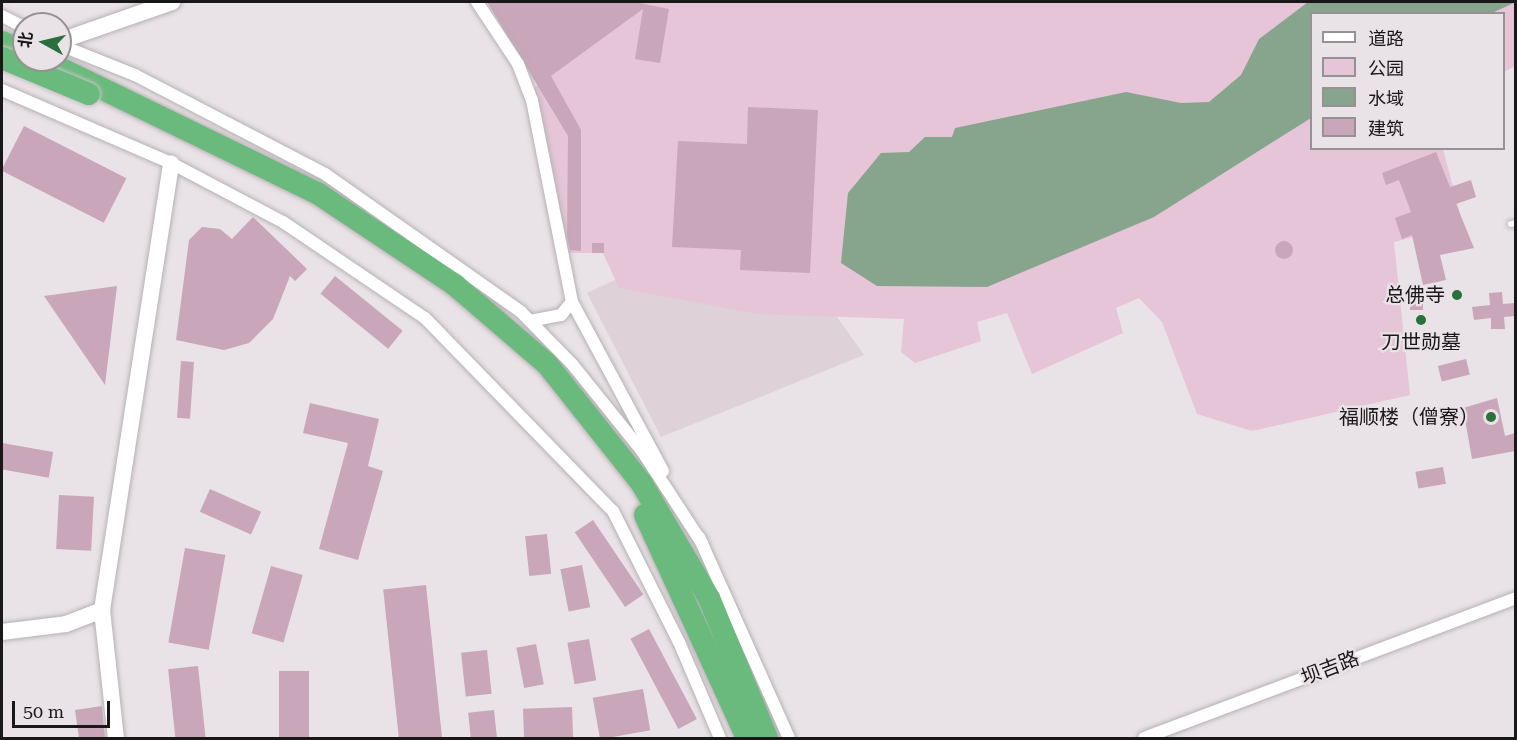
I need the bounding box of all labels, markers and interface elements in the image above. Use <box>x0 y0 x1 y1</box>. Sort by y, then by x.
north arrow <box>12 12 72 72</box>
legend <box>1310 12 1505 150</box>
text: 道路 <box>1368 28 1404 49</box>
text: 北 <box>15 30 36 49</box>
text: 公园 <box>1368 58 1404 79</box>
text: 水域 <box>1368 88 1404 109</box>
text: 建筑 <box>1368 118 1404 139</box>
place label: 总佛寺 <box>1385 283 1445 307</box>
marker: 总佛寺 <box>1450 288 1464 302</box>
marker: 刀世勋墓 <box>1414 313 1428 327</box>
place label: 刀世勋墓 <box>1381 330 1461 354</box>
place label: 福顺楼（僧寮） <box>1339 405 1479 429</box>
marker: 福顺楼（僧寮） <box>1484 410 1498 424</box>
street label: 坝吉路 <box>1298 646 1362 690</box>
scale bar <box>15 689 112 727</box>
text: 50 m <box>23 701 64 722</box>

